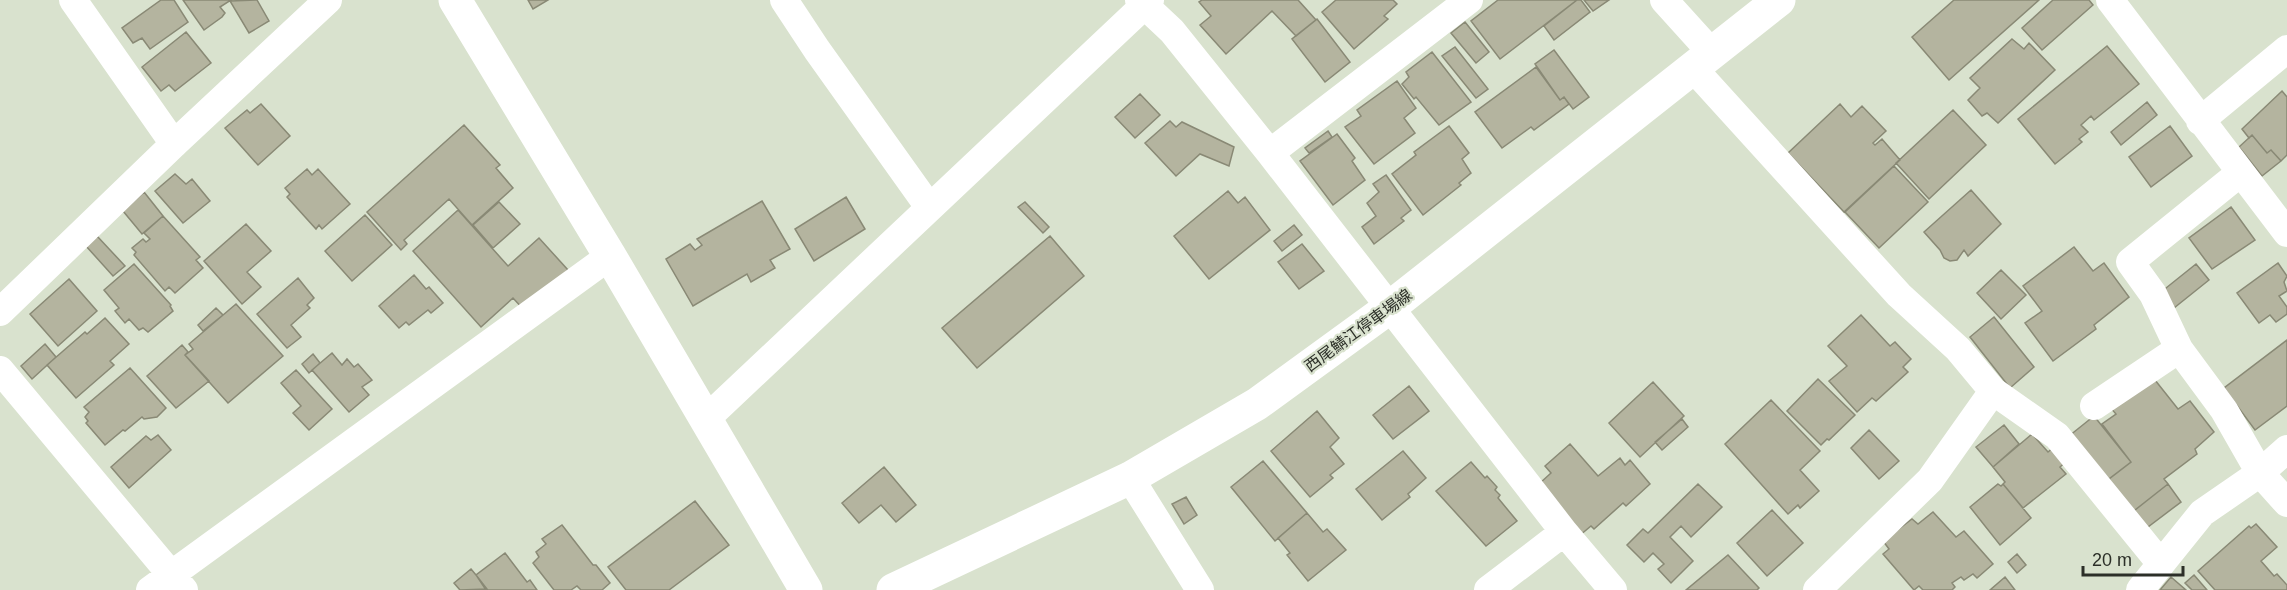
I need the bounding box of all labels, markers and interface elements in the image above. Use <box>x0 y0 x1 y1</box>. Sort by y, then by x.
street label: 西尾鯖江停車場線 <box>1302 286 1415 375</box>
scale bar <box>2083 539 2184 577</box>
text: 20 m <box>2092 550 2132 570</box>

